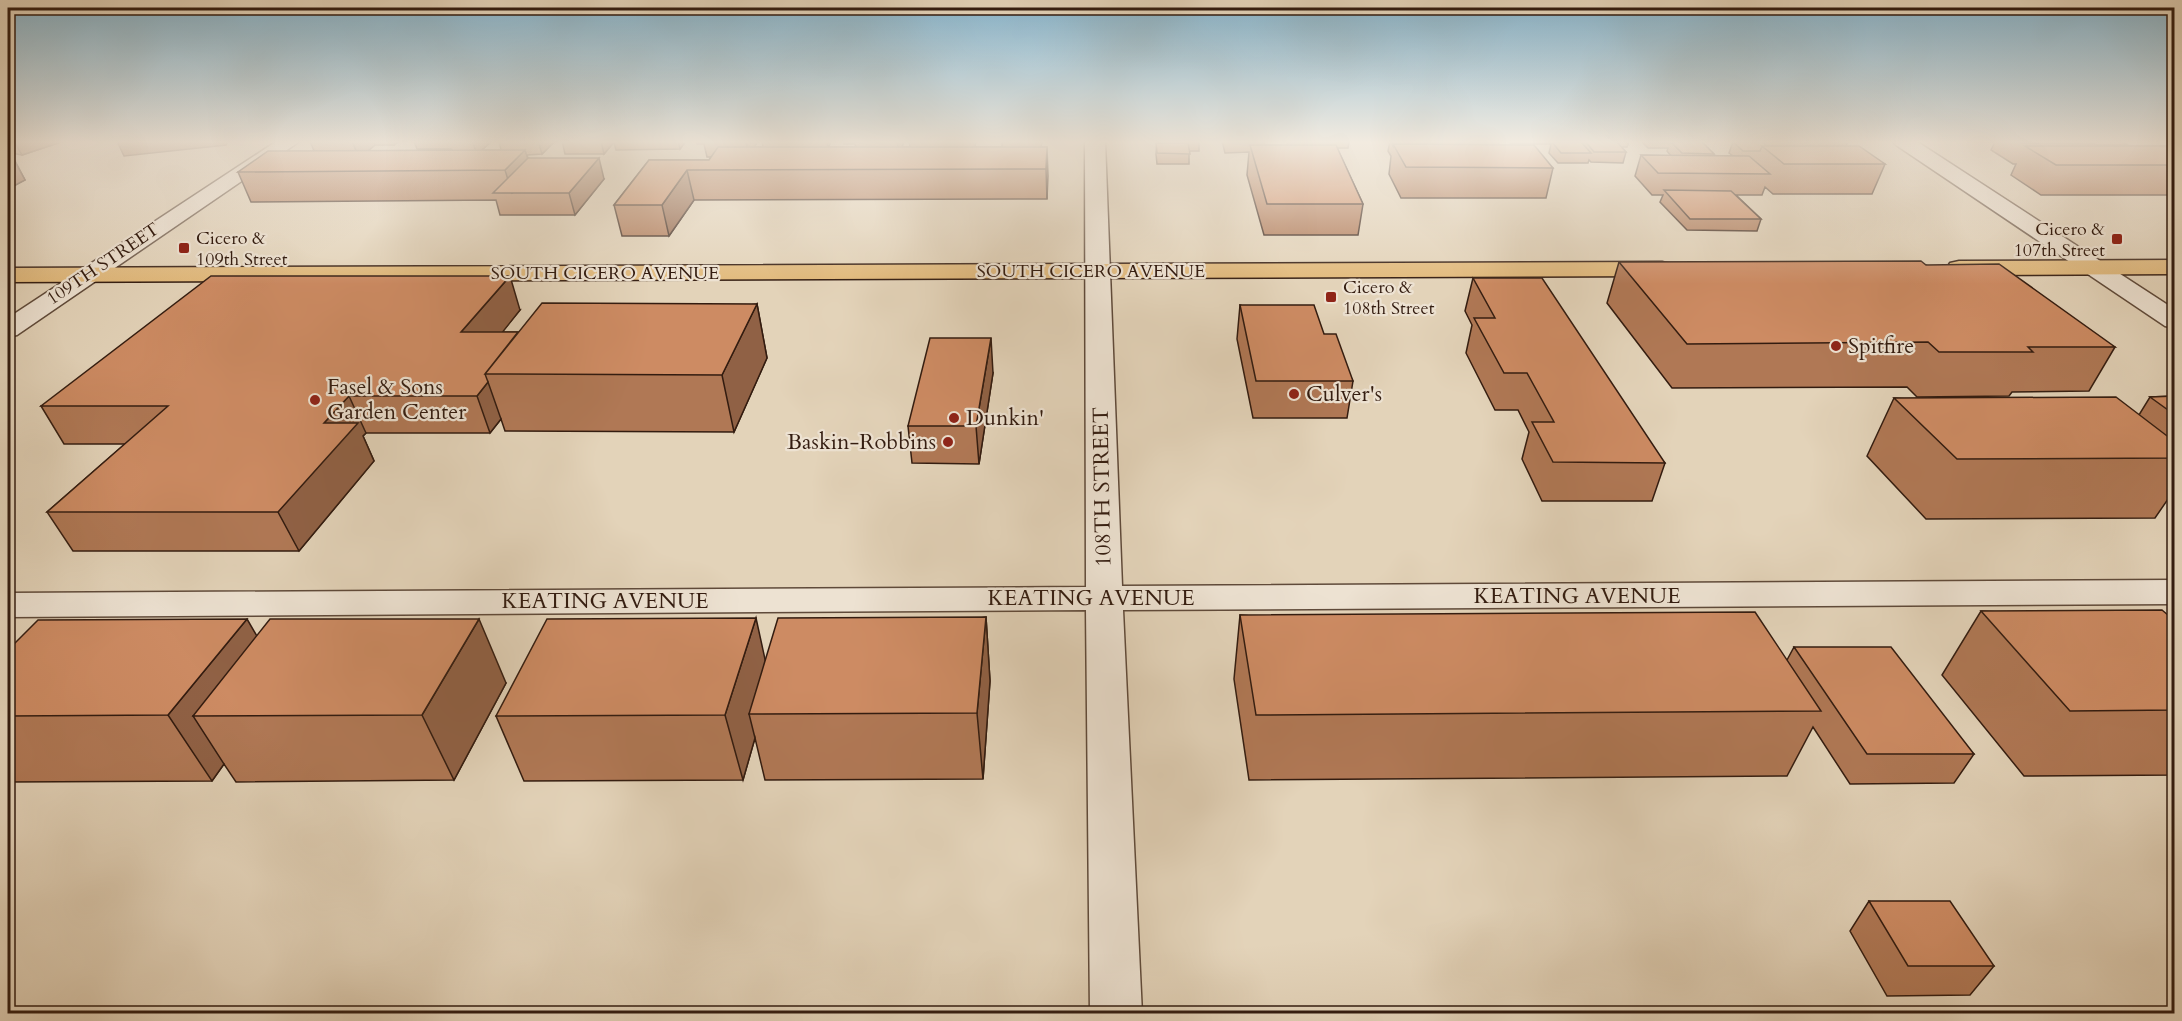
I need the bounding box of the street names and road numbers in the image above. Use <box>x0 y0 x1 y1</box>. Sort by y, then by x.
street label: 109TH STREET <box>42 217 164 311</box>
street label: SOUTH CICERO AVENUE <box>977 259 1205 284</box>
street label: SOUTH CICERO AVENUE <box>491 261 719 286</box>
street label: 108TH STREET <box>1086 407 1118 567</box>
street label: KEATING AVENUE <box>1473 581 1681 611</box>
street label: KEATING AVENUE <box>987 583 1195 613</box>
street label: KEATING AVENUE <box>501 586 709 616</box>

